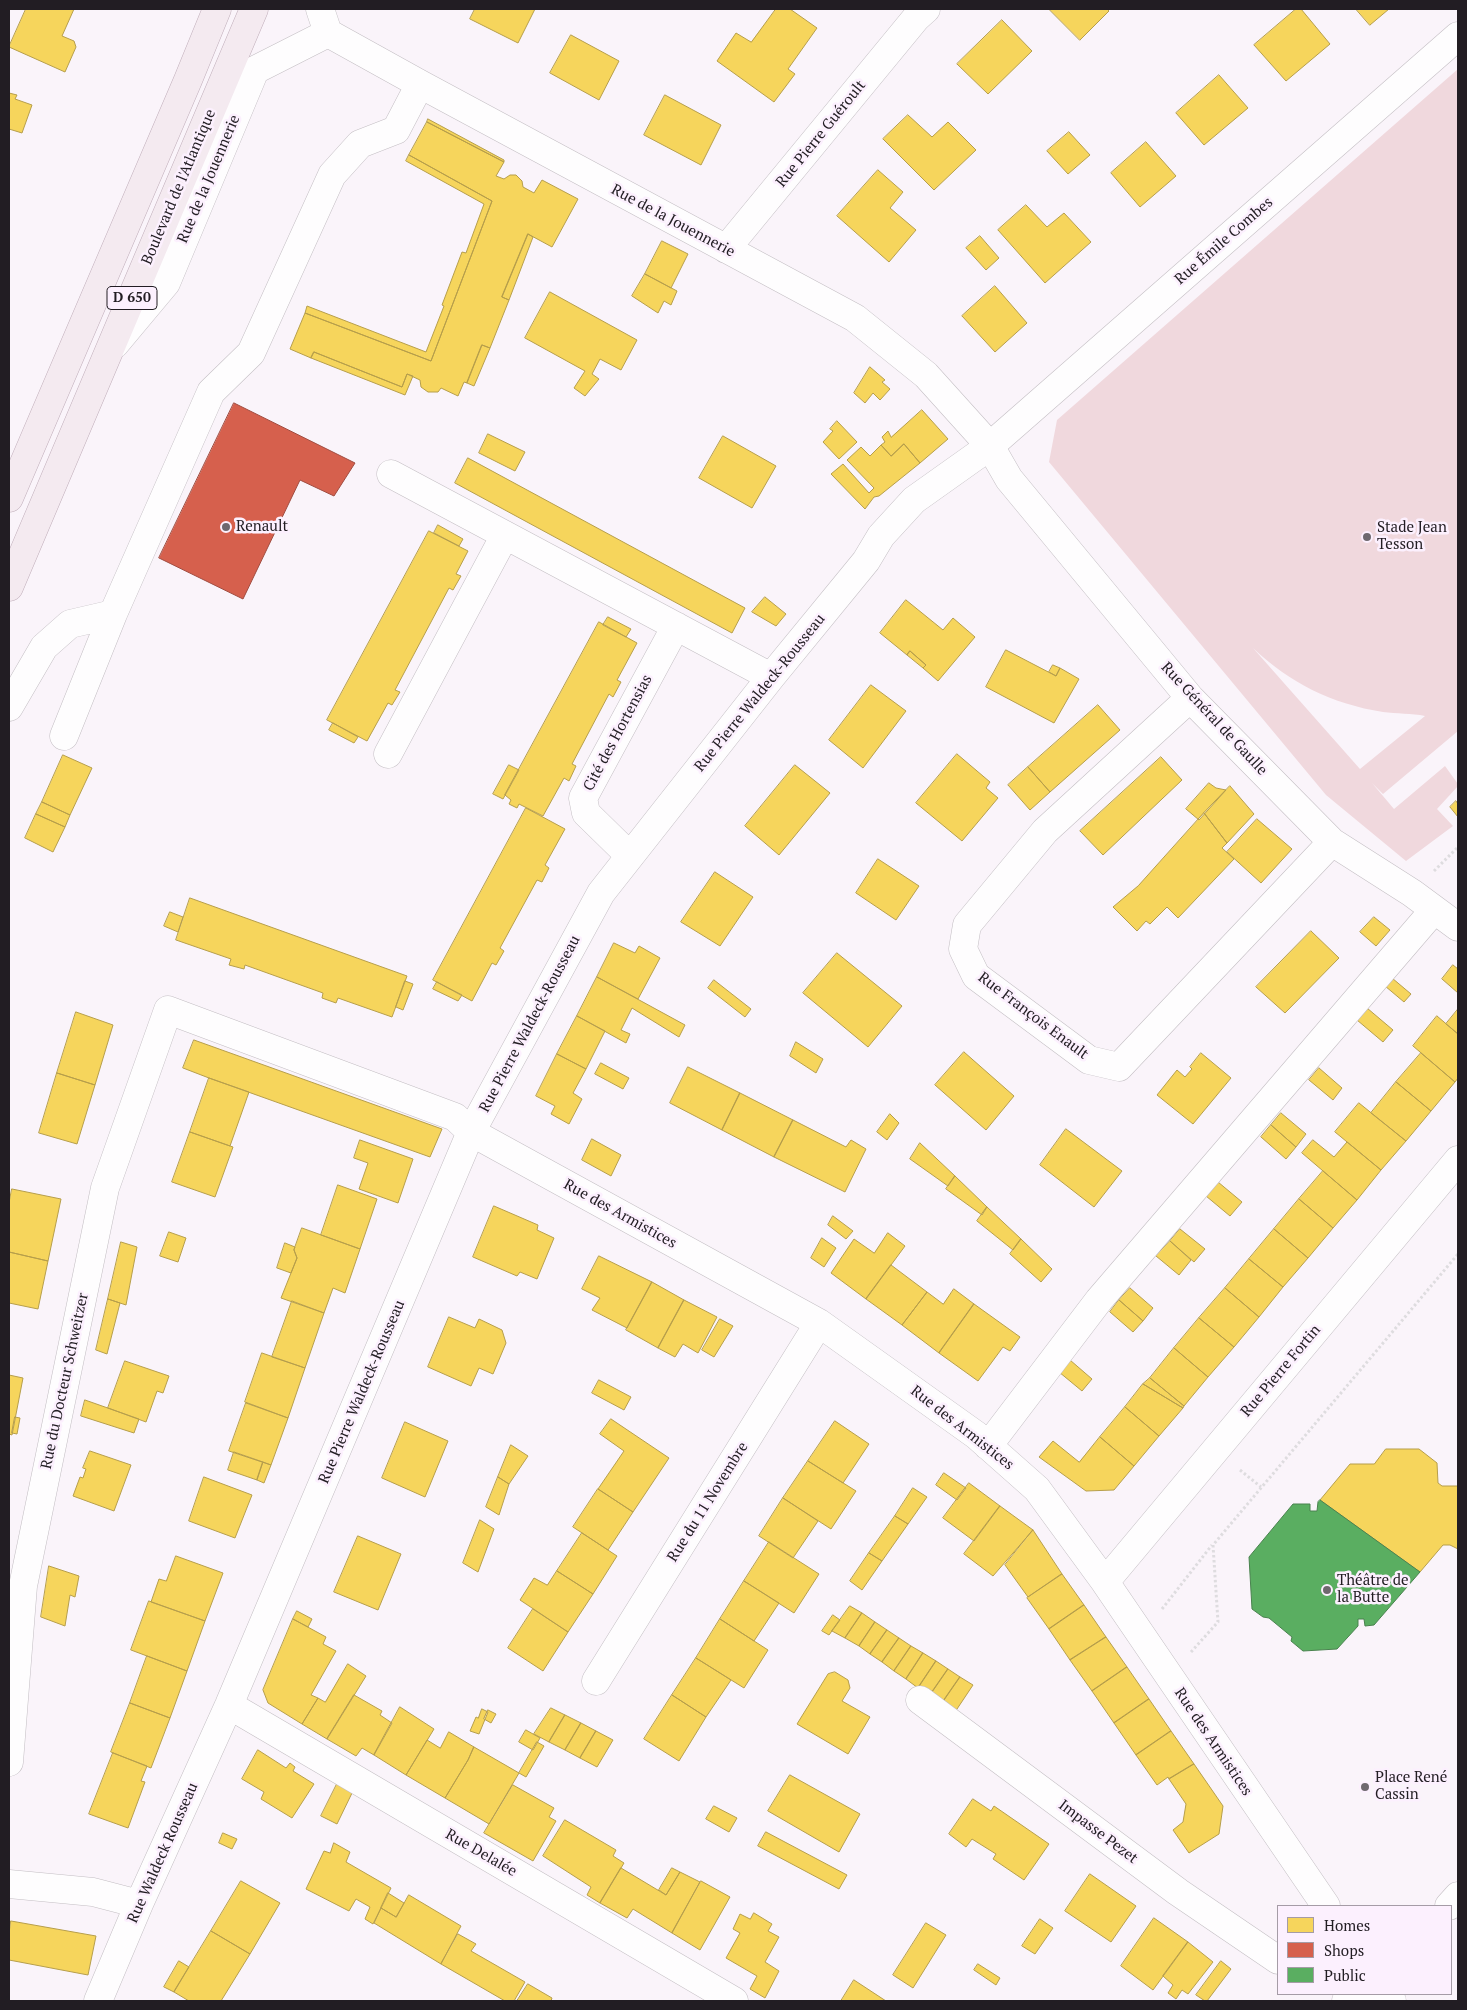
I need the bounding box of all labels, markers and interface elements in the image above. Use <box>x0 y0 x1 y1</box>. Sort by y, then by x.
street label: Rue Pierre Guéroult <box>772 77 870 191</box>
street label: Boulevard de l'Atlantique <box>138 107 220 267</box>
street label: Rue de la Jouennerie <box>174 112 244 246</box>
street label: Rue de la Jouennerie <box>608 181 738 261</box>
street label: Rue Émile Combes <box>1171 194 1277 288</box>
road number: D 650 <box>107 286 157 310</box>
place label: Renault <box>236 518 288 536</box>
place label: Stade Jean Tesson <box>1377 519 1447 554</box>
marker: Renault <box>220 521 232 533</box>
marker: Stade Jean Tesson <box>1361 531 1373 543</box>
street label: Rue Pierre Waldeck-Rousseau <box>691 611 829 775</box>
street label: Rue Général de Gaulle <box>1157 659 1271 779</box>
street label: Cité des Hortensias <box>580 672 656 794</box>
street label: Rue Pierre Waldeck-Rousseau <box>476 933 584 1115</box>
street label: Rue François Enault <box>974 969 1092 1063</box>
street label: Rue des Armistices <box>560 1176 680 1252</box>
street label: Rue du Docteur Schweitzer <box>38 1291 92 1471</box>
street label: Rue Pierre Waldeck-Rousseau <box>315 1298 409 1486</box>
street label: Rue Pierre Fortin <box>1237 1321 1325 1421</box>
street label: Rue des Armistices <box>907 1382 1017 1474</box>
street label: Rue du 11 Novembre <box>664 1439 752 1565</box>
place label: Théâtre de la Butte <box>1337 1572 1409 1607</box>
marker: Théâtre de la Butte <box>1321 1584 1333 1596</box>
street label: Rue des Armistices <box>1170 1685 1256 1799</box>
place label: Place René Cassin <box>1375 1769 1447 1804</box>
street label: Rue Waldeck Rousseau <box>124 1780 202 1926</box>
marker: Place René Cassin <box>1359 1781 1371 1793</box>
street label: Impasse Pezet <box>1055 1796 1141 1868</box>
street label: Rue Delalée <box>442 1825 520 1881</box>
legend <box>1277 1905 1452 1995</box>
text: Homes <box>1324 1915 1370 1935</box>
text: Shops <box>1324 1940 1364 1960</box>
text: Public <box>1324 1965 1366 1985</box>

